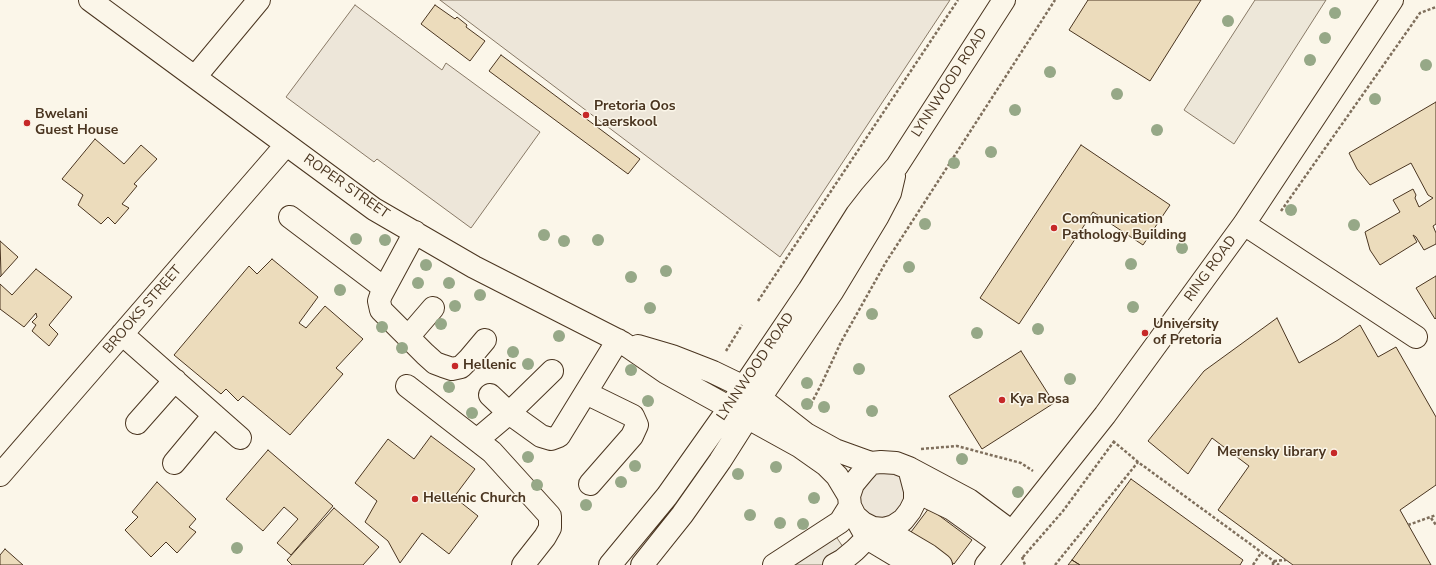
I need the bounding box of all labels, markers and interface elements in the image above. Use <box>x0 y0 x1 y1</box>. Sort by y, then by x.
street label: LYNNWOOD ROAD <box>909 25 991 141</box>
place label: Pretoria Oos Laerskool <box>594 99 676 132</box>
place label: Bwelani Guest House <box>35 107 118 140</box>
marker: Pretoria Oos Laerskool <box>581 110 591 120</box>
marker: Bwelani Guest House <box>22 118 32 128</box>
street label: ROPER STREET <box>300 151 392 223</box>
place label: Communication Pathology Building <box>1062 212 1186 244</box>
marker: Communication Pathology Building <box>1049 223 1059 233</box>
street label: RING ROAD <box>1181 233 1241 305</box>
street label: BROOKS STREET <box>100 262 186 358</box>
street label: LYNNWOOD ROAD <box>714 310 798 424</box>
place label: University of Pretoria <box>1153 317 1222 350</box>
marker: University of Pretoria <box>1140 328 1150 338</box>
place label: Hellenic <box>463 358 516 374</box>
marker: Hellenic <box>450 361 460 371</box>
place label: Kya Rosa <box>1010 392 1070 408</box>
marker: Kya Rosa <box>997 395 1007 405</box>
place label: Merensky library <box>1217 445 1326 461</box>
marker: Merensky library <box>1329 448 1339 458</box>
place label: Hellenic Church <box>423 491 526 507</box>
marker: Hellenic Church <box>410 494 420 504</box>

